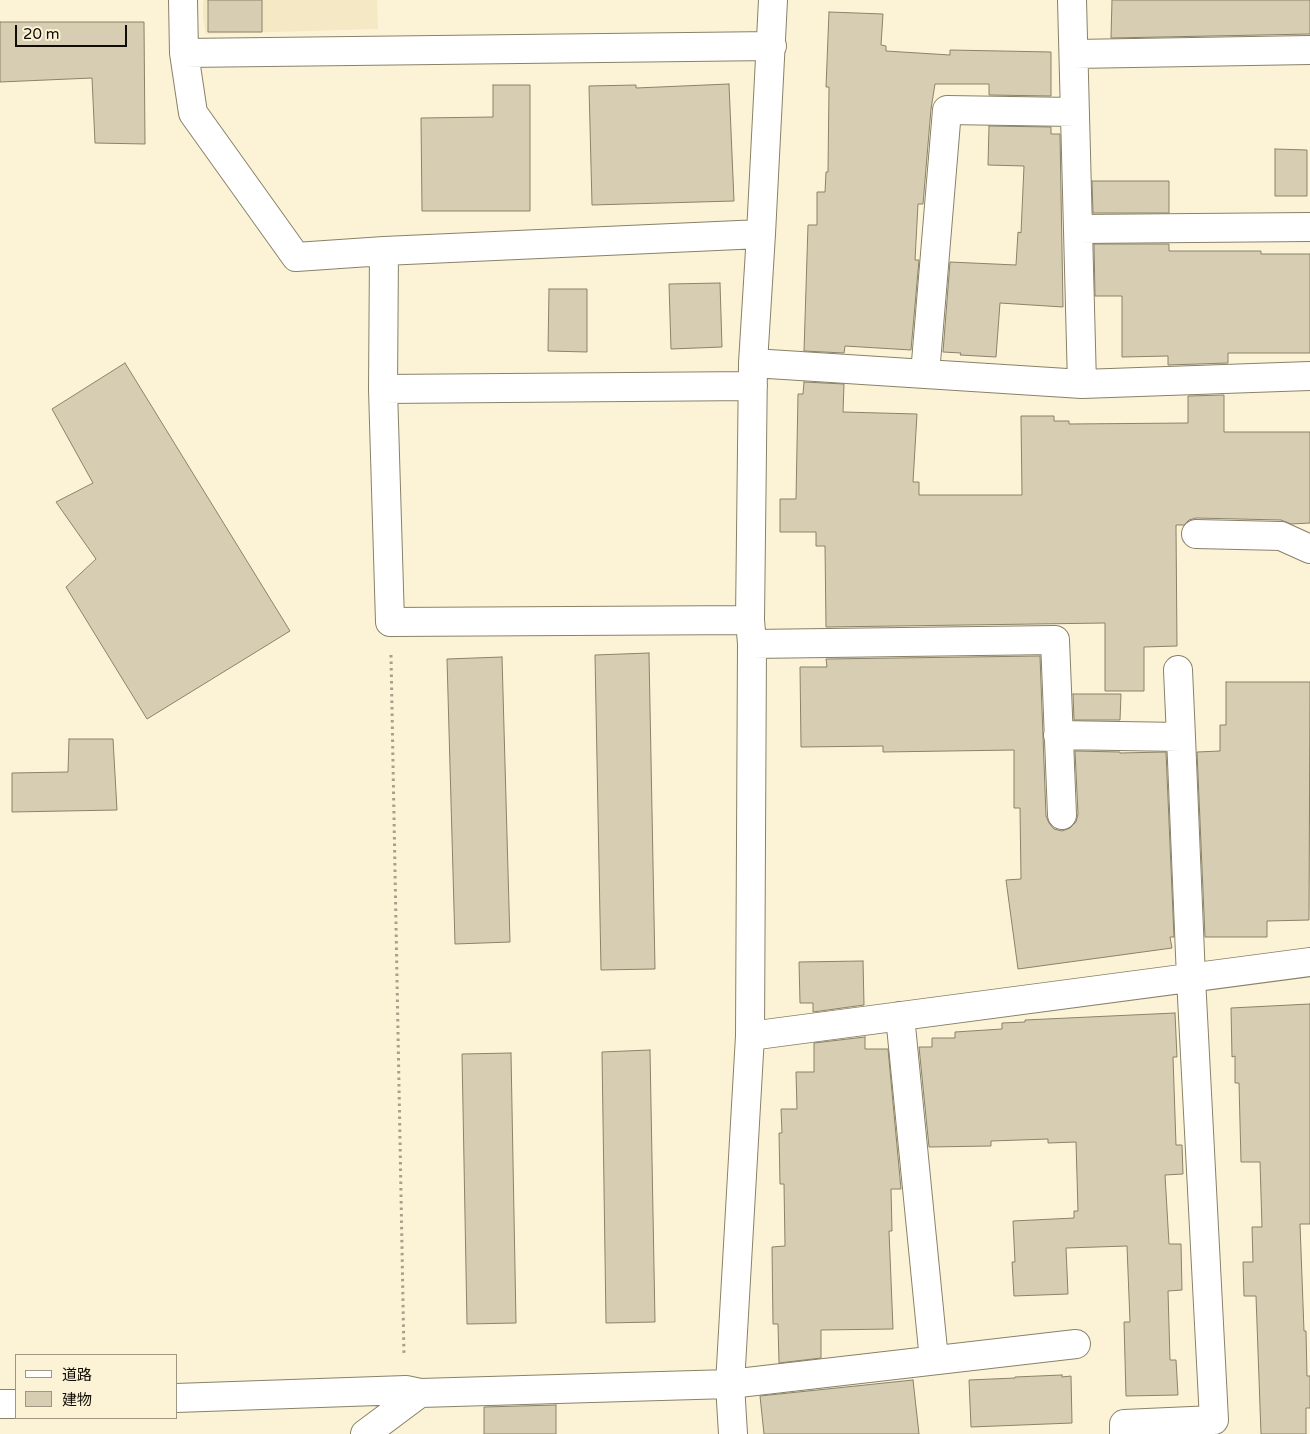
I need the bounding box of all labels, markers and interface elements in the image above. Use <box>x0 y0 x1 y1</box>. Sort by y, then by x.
scale bar <box>18 15 130 47</box>
text: 20 m <box>23 25 60 43</box>
legend <box>15 1354 178 1419</box>
text: 道路 <box>62 1366 92 1384</box>
text: 建物 <box>62 1391 92 1409</box>

